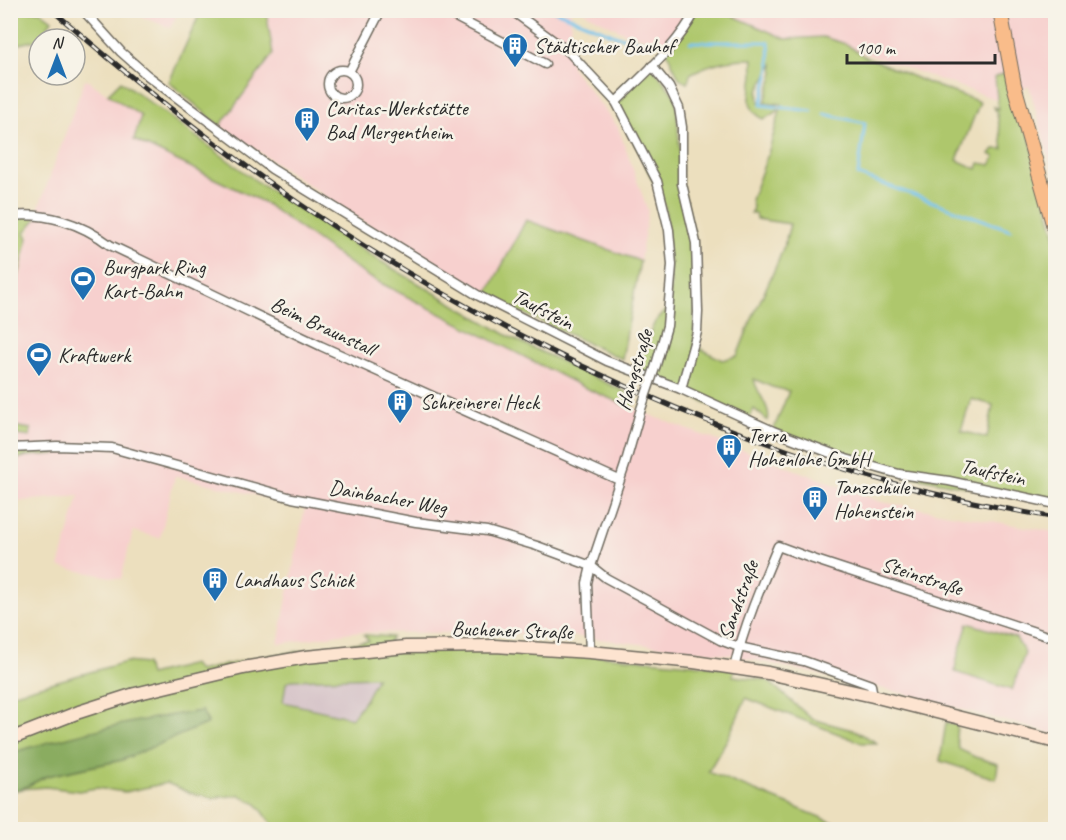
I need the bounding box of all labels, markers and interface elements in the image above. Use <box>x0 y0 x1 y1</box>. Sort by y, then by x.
north arrow <box>27 27 87 87</box>
scale bar <box>847 27 996 65</box>
building icon: Städtischer Bauhof <box>500 31 530 69</box>
text: N <box>52 33 65 53</box>
place label: Städtischer Bauhof <box>534 33 678 59</box>
text: 100 m <box>856 37 897 59</box>
place label: Caritas-Werkstätte Bad Mergentheim <box>326 95 470 145</box>
building icon: Caritas-Werkstätte Bad Mergentheim <box>292 105 322 143</box>
place label: Burgpark Ring Kart-Bahn <box>103 254 207 304</box>
sports icon: Burgpark Ring Kart-Bahn <box>68 264 98 302</box>
street label: Taufstein <box>508 283 578 336</box>
street label: Beim Braunstall <box>267 290 383 363</box>
street label: Hangstraße <box>609 324 659 414</box>
sports icon: Kraftwerk <box>24 340 54 378</box>
place label: Kraftwerk <box>58 342 133 368</box>
building icon: Schreinerei Heck <box>385 387 415 425</box>
place label: Schreinerei Heck <box>420 389 541 415</box>
place label: Terra Hohenlohe GmbH <box>748 422 873 472</box>
building icon: Terra Hohenlohe GmbH <box>714 432 744 470</box>
street label: Taufstein <box>958 453 1028 492</box>
street label: Dainbacher Weg <box>327 474 450 520</box>
place label: Tanzschule Hohenstein <box>834 474 914 524</box>
building icon: Tanzschule Hohenstein <box>800 484 830 522</box>
street label: Steinstraße <box>878 551 968 602</box>
street label: Sandstraße <box>712 555 765 643</box>
building icon: Landhaus Schick <box>200 565 230 603</box>
place label: Landhaus Schick <box>234 567 355 593</box>
street label: Buchener Straße <box>451 615 575 645</box>

